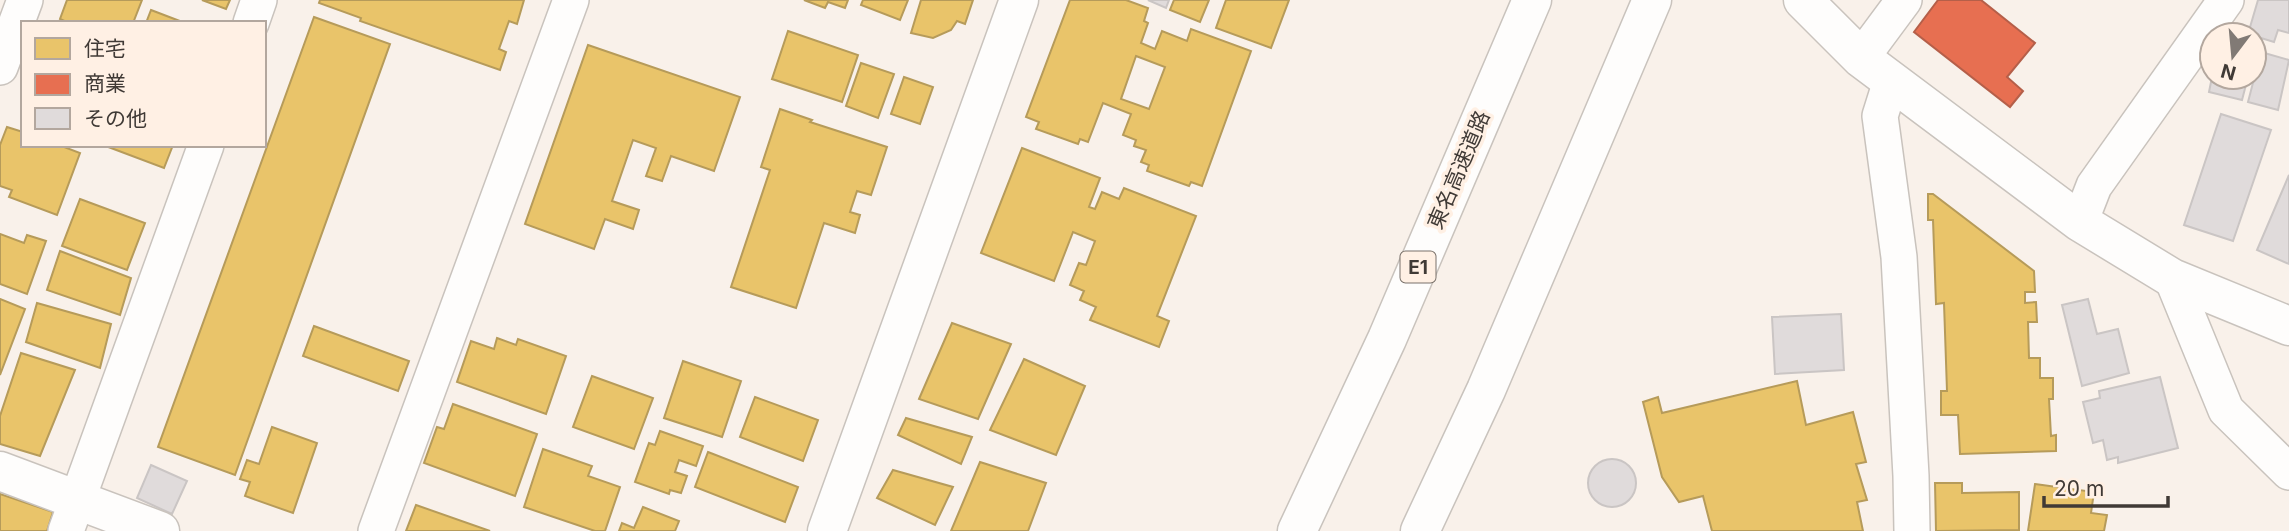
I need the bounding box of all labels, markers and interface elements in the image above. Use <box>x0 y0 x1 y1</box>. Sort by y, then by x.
legend <box>21 21 266 147</box>
north arrow <box>2198 21 2268 91</box>
text: 住宅 <box>84 36 126 61</box>
text: N <box>2218 59 2239 85</box>
text: 商業 <box>84 71 126 96</box>
text: その他 <box>84 106 147 131</box>
street label: 東名高速道路 <box>1422 107 1495 233</box>
road number: E1 <box>1400 252 1436 282</box>
scale bar <box>2044 464 2168 508</box>
text: 20 m <box>2054 476 2104 501</box>

